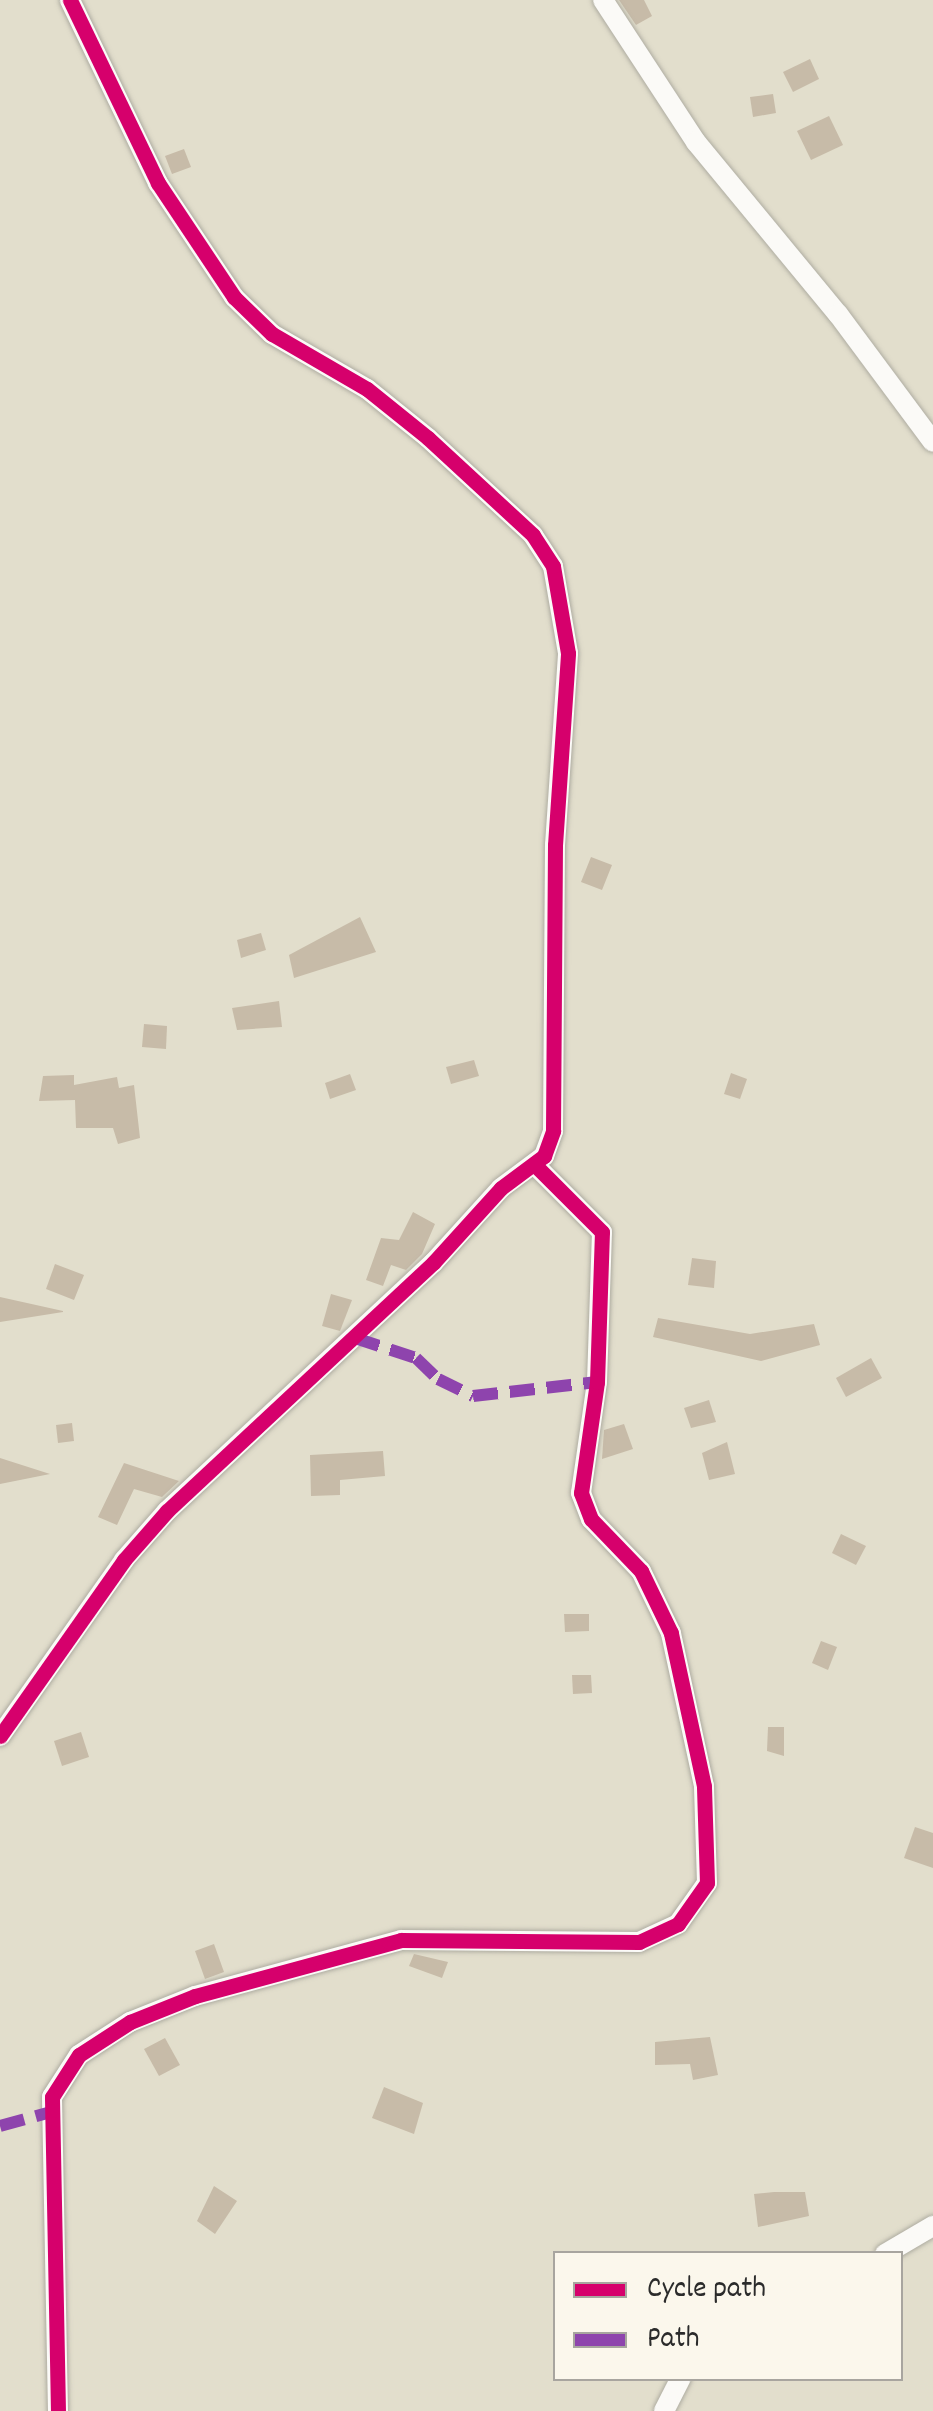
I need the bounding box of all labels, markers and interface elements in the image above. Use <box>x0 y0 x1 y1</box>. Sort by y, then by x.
legend <box>553 2251 903 2381</box>
text: Cycle path <box>647 2269 766 2312</box>
text: Path <box>647 2319 700 2362</box>

